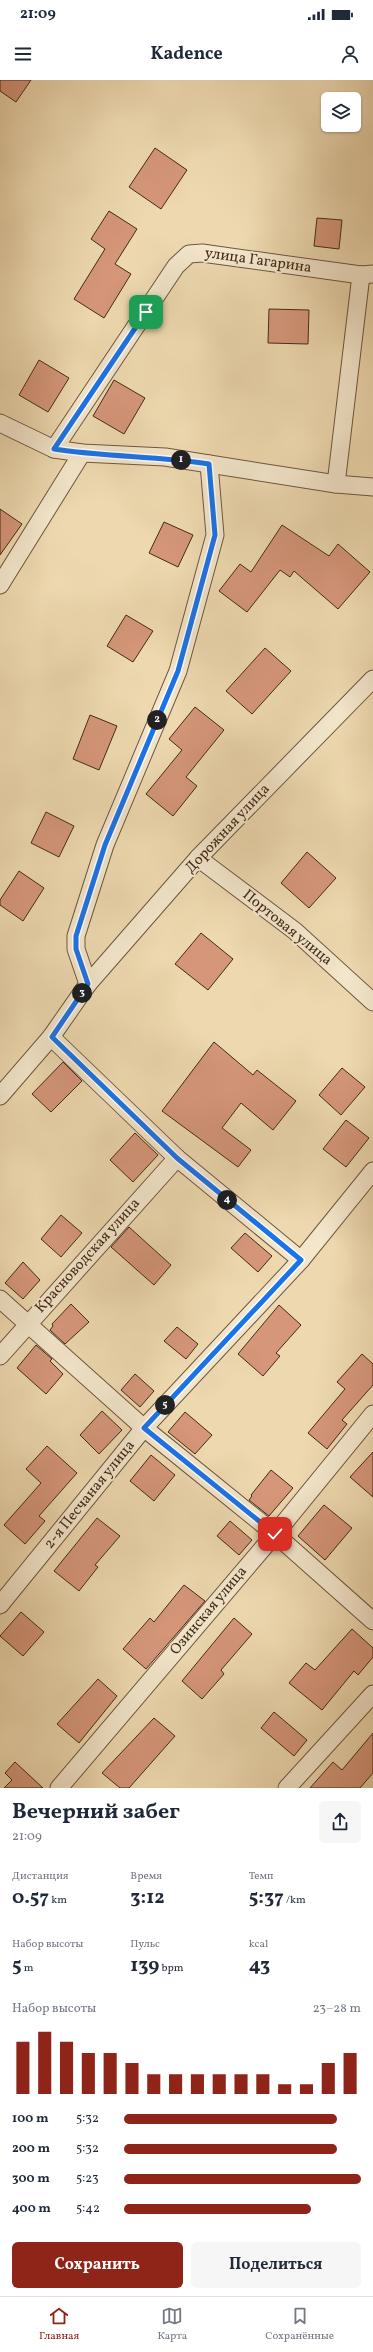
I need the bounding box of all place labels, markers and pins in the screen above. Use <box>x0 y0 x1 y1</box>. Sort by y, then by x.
pin <box>129 295 163 329</box>
pin: 1 <box>171 450 191 470</box>
pin: 2 <box>147 710 167 730</box>
pin: 3 <box>72 983 92 1003</box>
pin: 4 <box>217 1190 237 1210</box>
pin: 5 <box>155 1395 175 1415</box>
pin <box>258 1517 292 1551</box>

